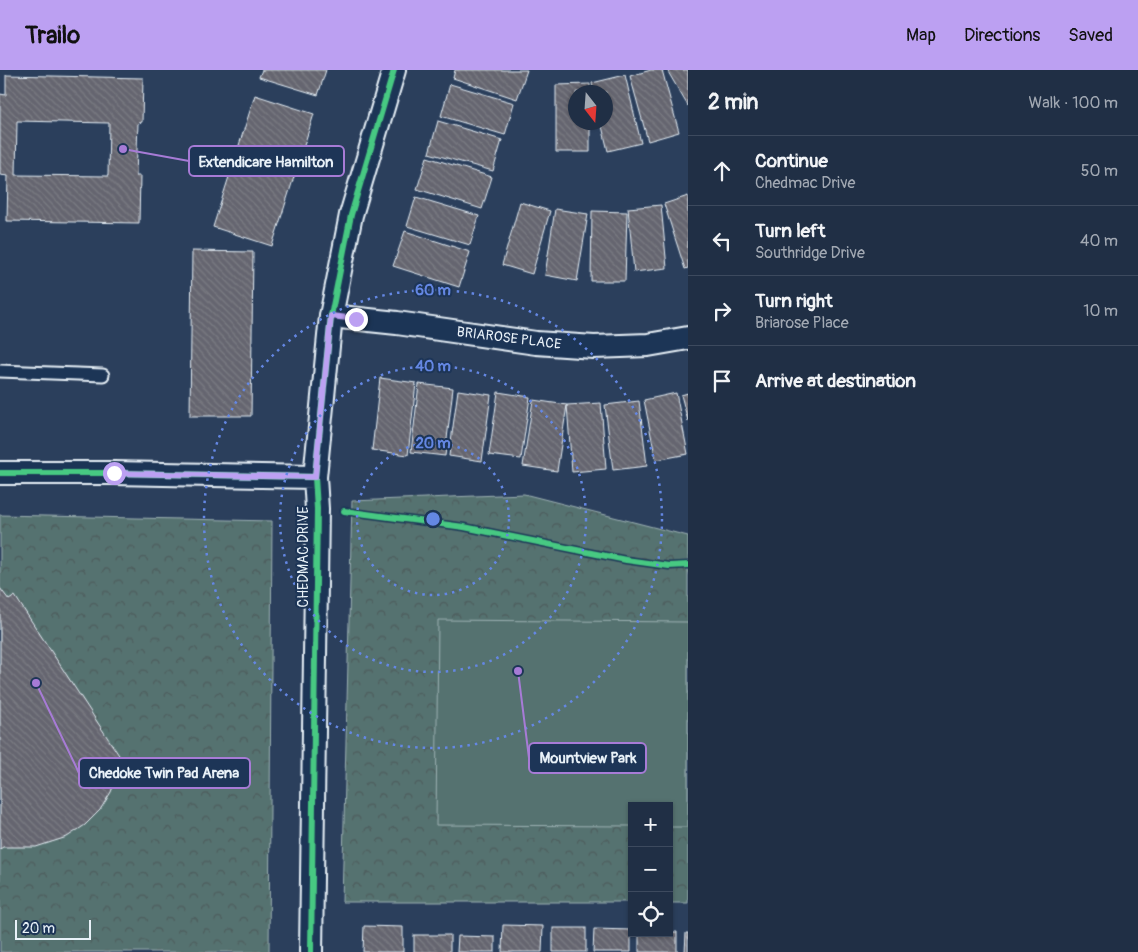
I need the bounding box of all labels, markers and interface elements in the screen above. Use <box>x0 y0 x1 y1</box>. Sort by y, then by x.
text: Trailo <box>25 21 80 50</box>
text: Map <box>906 24 936 47</box>
text: Directions <box>964 24 1040 47</box>
text: Saved <box>1068 24 1113 47</box>
north arrow <box>568 85 613 130</box>
text: 2 min <box>708 89 758 116</box>
text: Walk · 100 m <box>1029 93 1118 113</box>
callout: Extendicare Hamilton <box>189 146 344 176</box>
text: Continue <box>755 149 828 173</box>
text: Extendicare Hamilton <box>199 153 334 172</box>
icon: ahead <box>708 157 736 185</box>
text: 50 m <box>1081 161 1118 181</box>
text: Chedmac Drive <box>755 173 856 193</box>
text: Turn left <box>755 219 825 243</box>
icon: left <box>708 227 736 255</box>
text: 40 m <box>1080 231 1118 251</box>
text: Southridge Drive <box>755 243 865 263</box>
text: 60 m <box>415 281 451 300</box>
text: Turn right <box>755 289 833 313</box>
icon: right <box>708 297 736 325</box>
text: 10 m <box>1083 301 1118 321</box>
route end <box>345 308 368 331</box>
text: Briarose Place <box>755 313 849 333</box>
street label: BRIAROSE PLACE <box>456 323 562 353</box>
text: 40 m <box>415 357 451 376</box>
icon: arrive <box>708 367 736 395</box>
text: Arrive at destination <box>755 369 916 393</box>
text: 20 m <box>415 434 451 453</box>
route start <box>103 462 126 485</box>
street label: CHEDMAC DRIVE <box>295 507 312 607</box>
centre of rings <box>424 510 442 528</box>
callout: Mountview Park <box>529 743 646 773</box>
text: Mountview Park <box>539 749 637 768</box>
callout: Chedoke Twin Pad Arena <box>79 758 250 788</box>
text: Chedoke Twin Pad Arena <box>89 764 239 783</box>
map controls <box>628 802 673 937</box>
button: + <box>628 802 673 847</box>
button: − <box>628 847 673 892</box>
button: locate <box>628 892 673 937</box>
scale bar <box>15 917 91 940</box>
text: 20 m <box>22 920 55 937</box>

